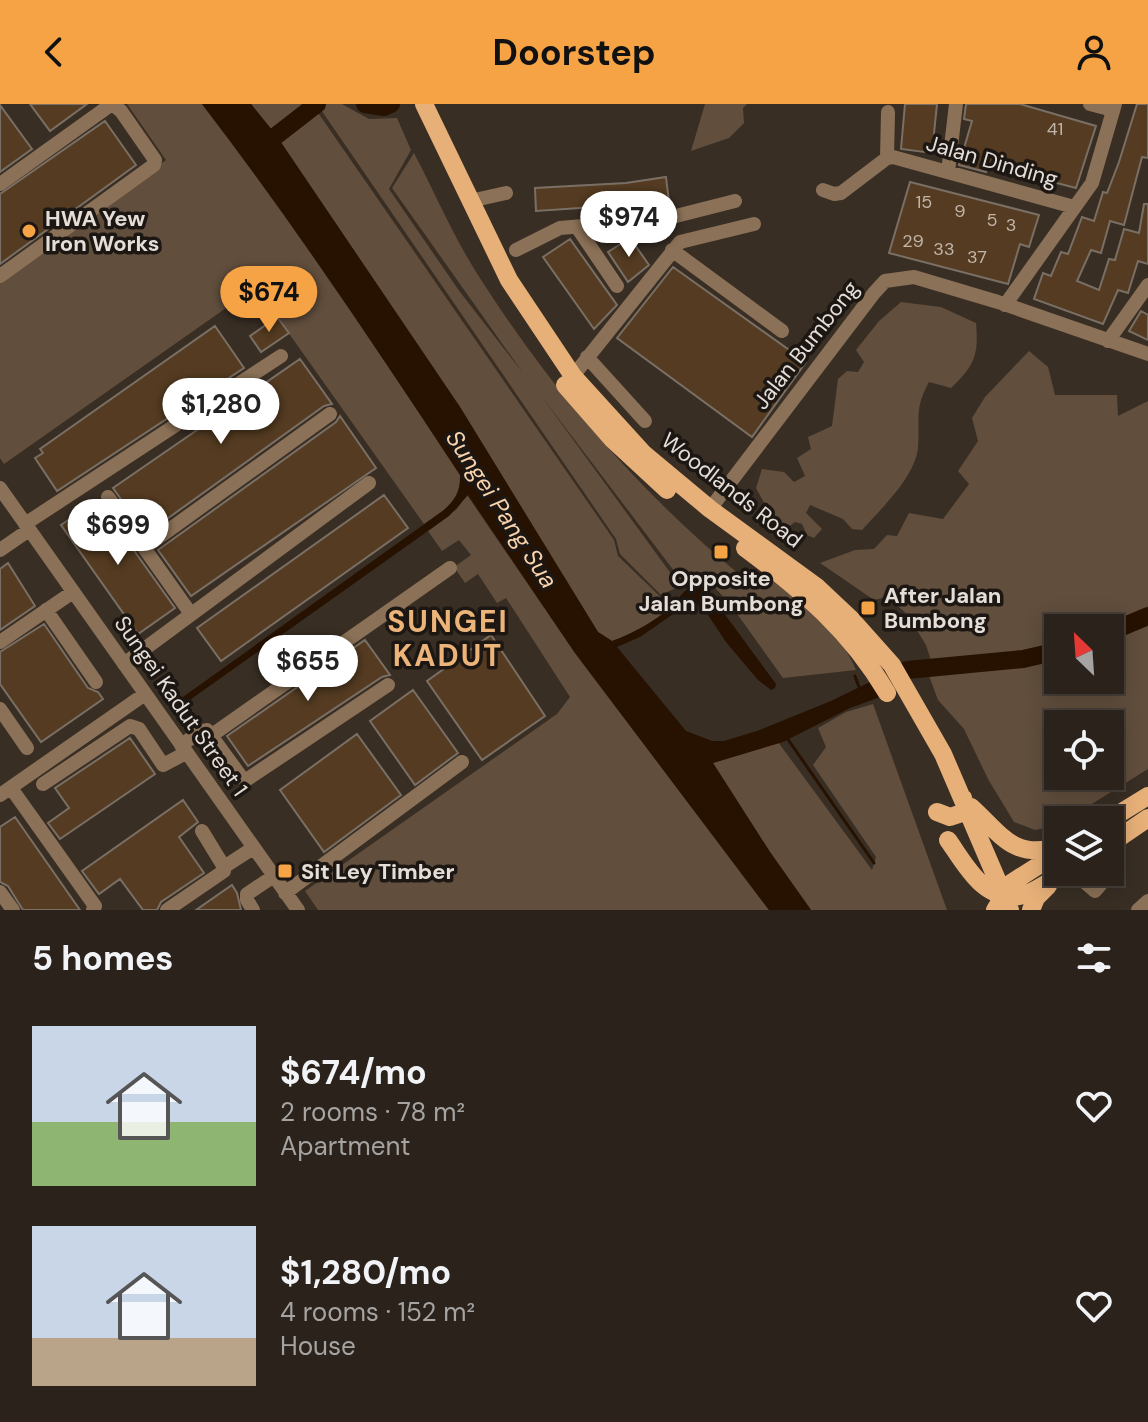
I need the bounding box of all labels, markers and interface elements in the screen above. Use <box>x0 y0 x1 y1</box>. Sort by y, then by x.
text: Doorstep <box>492 29 656 76</box>
icon: back <box>32 30 76 74</box>
icon: person <box>1072 30 1116 74</box>
house number: 41 <box>1047 117 1063 141</box>
street label: Jalan Dinding <box>923 128 1061 194</box>
house number: 15 <box>916 190 932 214</box>
pin: $974 <box>582 191 676 259</box>
house number: 9 <box>954 199 966 223</box>
text: $974 <box>598 200 660 234</box>
place label: HWA Yew Iron Works <box>45 204 160 258</box>
house number: 5 <box>987 208 997 232</box>
house number: 3 <box>1006 213 1016 237</box>
marker: HWA Yew Iron Works <box>20 222 38 240</box>
house number: 29 <box>902 229 924 253</box>
house number: 33 <box>933 237 955 261</box>
house number: 37 <box>967 245 987 269</box>
pin: $674 <box>222 266 316 334</box>
text: $674 <box>238 275 300 309</box>
street label: Jalan Bumbong <box>747 275 865 415</box>
pin: $1,280 <box>156 378 286 446</box>
text: $1,280 <box>180 387 262 421</box>
water label: Sungei Pang Sua <box>439 424 565 594</box>
street label: Woodlands Road <box>656 426 808 554</box>
pin: $699 <box>71 499 165 567</box>
text: $699 <box>86 508 150 542</box>
marker: Opposite Jalan Bumbong <box>712 543 730 561</box>
place label: Opposite Jalan Bumbong <box>638 564 804 618</box>
place label: After Jalan Bumbong <box>884 581 1001 635</box>
marker: After Jalan Bumbong <box>859 599 877 617</box>
district label: SUNGEI KADUT <box>387 602 509 675</box>
street label: Sungei Kadut Street 1 <box>108 610 254 802</box>
north arrow <box>1044 614 1124 694</box>
map controls <box>1044 614 1124 886</box>
pin: $655 <box>261 635 355 703</box>
text: $655 <box>276 644 340 678</box>
button: locate <box>1044 710 1124 790</box>
button: layers <box>1044 806 1124 886</box>
place label: Sit Ley Timber <box>301 857 454 886</box>
marker: Sit Ley Timber <box>276 862 294 880</box>
text: 5 homes <box>32 936 173 981</box>
icon: filters <box>1072 936 1116 980</box>
text: $674/mo <box>280 1050 427 1095</box>
icon: home <box>96 1058 192 1154</box>
icon: heart <box>1072 1084 1116 1128</box>
text: 2 rooms · 78 m² <box>280 1095 465 1129</box>
text: Apartment <box>280 1129 411 1163</box>
text: $1,280/mo <box>280 1250 451 1295</box>
icon: home <box>96 1258 192 1354</box>
icon: heart <box>1072 1284 1116 1328</box>
text: 4 rooms · 152 m² <box>280 1295 475 1329</box>
text: House <box>280 1329 356 1363</box>

